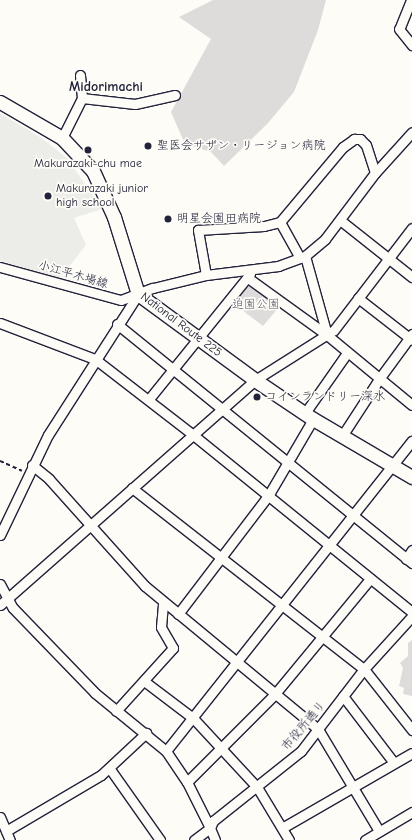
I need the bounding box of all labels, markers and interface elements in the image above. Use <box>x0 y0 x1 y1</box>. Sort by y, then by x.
district label: Midorimachi <box>69 79 143 95</box>
place label: 聖医会サザン・リージョン病院 <box>157 139 325 153</box>
marker: 聖医会サザン・リージョン病院 <box>142 140 154 152</box>
marker: Makurazaki-chu mae <box>83 145 93 155</box>
place label: Makurazaki-chu mae <box>34 157 142 171</box>
place label: Makurazaki junior high school <box>56 182 148 210</box>
marker: Makurazaki junior high school <box>43 191 53 201</box>
place label: 明星会園田病院 <box>177 212 261 226</box>
marker: 明星会園田病院 <box>162 213 174 225</box>
street label: 小江平木場線 <box>36 258 110 292</box>
street label: National Route 225 <box>138 290 224 360</box>
park label: 迫園公園 <box>232 298 280 312</box>
place label: コインランドリー深水 <box>265 390 385 404</box>
marker: コインランドリー深水 <box>252 392 262 402</box>
street label: 市役所通り <box>279 698 329 754</box>

